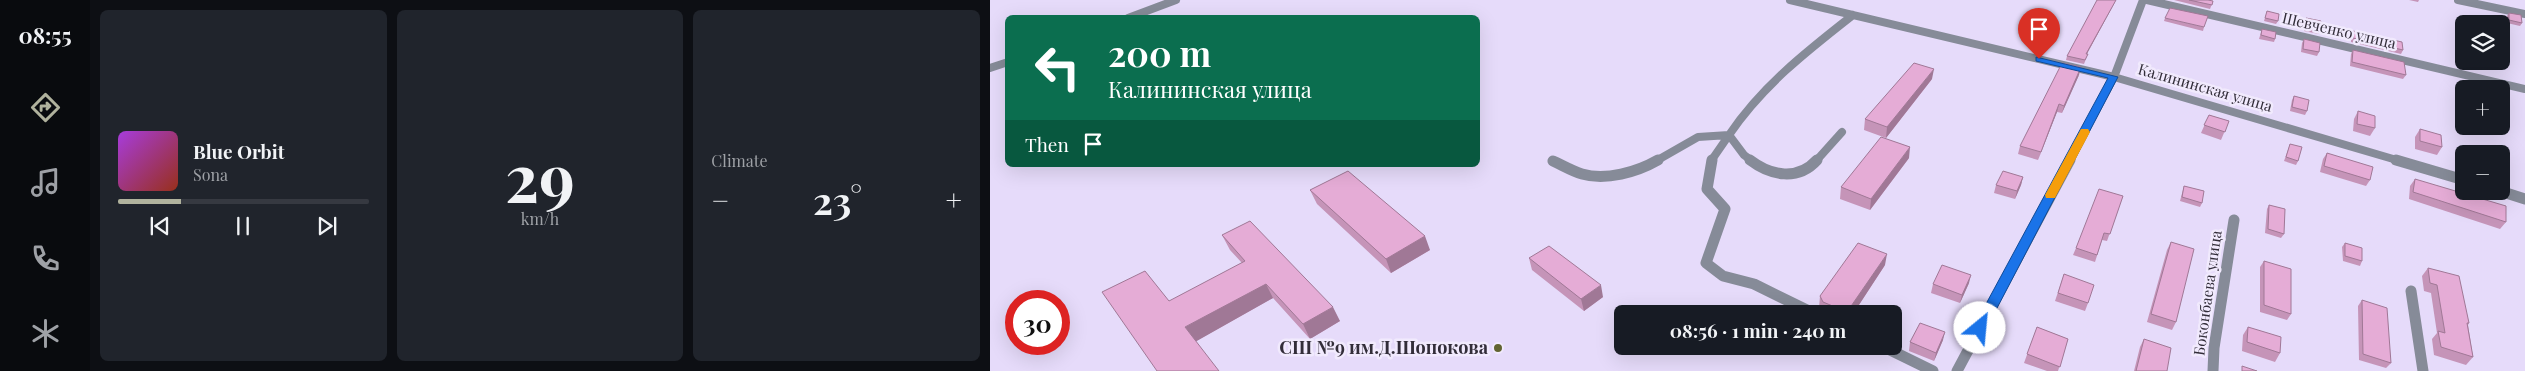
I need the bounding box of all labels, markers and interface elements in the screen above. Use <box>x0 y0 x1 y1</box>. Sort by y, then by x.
street label: Шевченко улица <box>2280 7 2399 53</box>
pin <box>2018 8 2060 59</box>
icon: arrive <box>2025 15 2053 43</box>
map controls <box>2455 15 2510 200</box>
button: layers <box>2455 15 2510 70</box>
text: 08:55 <box>18 20 72 50</box>
text: 200 m <box>1108 29 1211 76</box>
icon: left <box>1025 35 1090 100</box>
street label: Калининская улица <box>2136 58 2275 116</box>
text: Калининская улица <box>1108 74 1312 104</box>
button: + <box>2455 80 2510 135</box>
icon: directions <box>28 90 63 125</box>
icon: arrive <box>1079 130 1107 158</box>
text: Then <box>1025 131 1069 157</box>
text: 29 <box>505 132 575 218</box>
text: Blue Orbit <box>193 138 284 164</box>
button: − <box>2455 145 2510 200</box>
text: Climate <box>711 150 768 171</box>
text: Sona <box>193 164 228 185</box>
icon: music <box>28 165 63 200</box>
text: 23° <box>813 174 862 225</box>
text: − <box>711 181 729 218</box>
text: + <box>946 181 962 218</box>
text: km/h <box>521 208 559 229</box>
icon: previous <box>146 212 174 240</box>
icon: pause <box>229 212 257 240</box>
icon: next <box>313 212 341 240</box>
street label: Боконбаева улица <box>2188 228 2226 357</box>
icon: phone <box>28 241 63 276</box>
speed limit sign: 30 <box>1005 290 1070 355</box>
position arrow <box>1953 301 2005 353</box>
icon: climate <box>28 316 63 351</box>
text: 08:56 · 1 min · 240 m <box>1670 317 1846 343</box>
place label: СШ №9 им.Д.Шопокова <box>1279 335 1489 359</box>
marker: СШ №9 им.Д.Шопокова <box>1492 342 1504 354</box>

